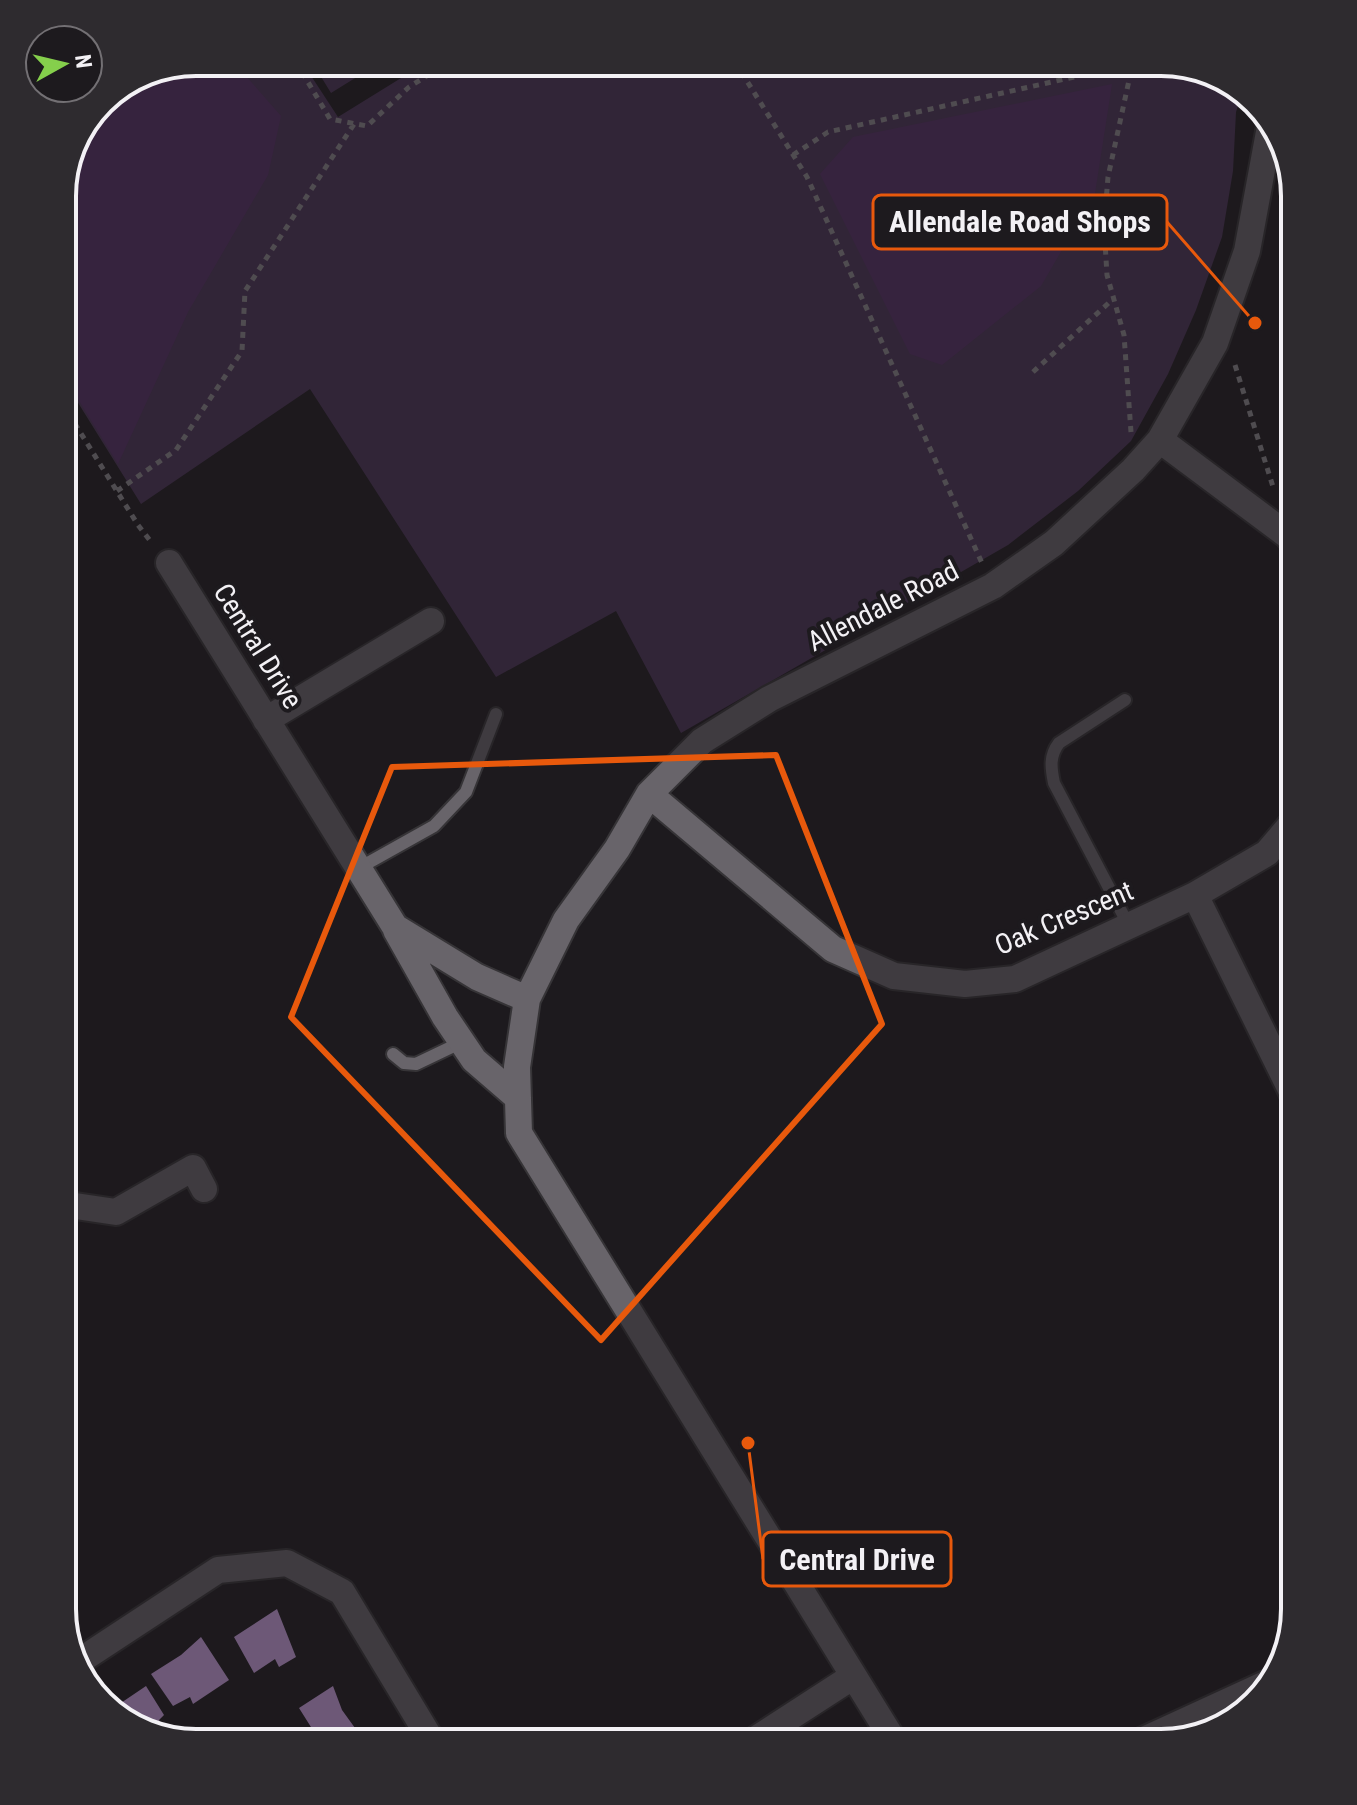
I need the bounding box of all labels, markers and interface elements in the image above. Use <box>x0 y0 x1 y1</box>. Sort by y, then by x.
north arrow <box>24 24 104 104</box>
text: N <box>70 53 97 70</box>
callout: Allendale Road Shops <box>873 195 1167 249</box>
text: Allendale Road Shops <box>889 204 1151 239</box>
street label: Allendale Road <box>802 554 964 658</box>
street label: Central Drive <box>207 577 309 715</box>
street label: Oak Crescent <box>990 874 1138 962</box>
callout: Central Drive <box>763 1532 951 1586</box>
text: Central Drive <box>779 1542 935 1577</box>

